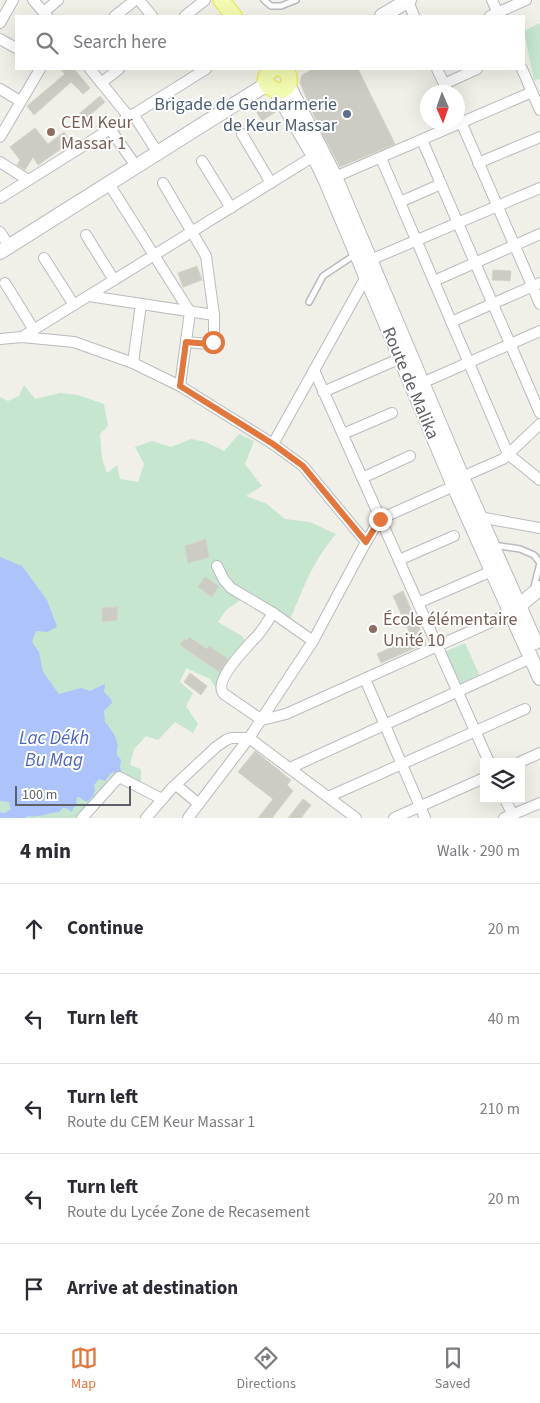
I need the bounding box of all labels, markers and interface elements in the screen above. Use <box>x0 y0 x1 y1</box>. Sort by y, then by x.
search box <box>15 15 525 70</box>
icon: search <box>33 29 61 57</box>
text: Search here <box>73 29 167 56</box>
north arrow <box>420 85 465 130</box>
place label: Brigade de Gendarmerie de Keur Massar <box>154 92 338 138</box>
marker: Brigade de Gendarmerie de Keur Massar <box>341 108 353 120</box>
place label: CEM Keur Massar 1 <box>61 110 133 156</box>
marker: CEM Keur Massar 1 <box>45 126 57 138</box>
street label: Route de Malika <box>376 323 445 443</box>
route start <box>202 331 225 354</box>
route end <box>369 508 392 531</box>
place label: École élémentaire Unité 10 <box>383 607 517 653</box>
marker: École élémentaire Unité 10 <box>367 623 379 635</box>
water label: Lac Dékh Bu Mag <box>19 725 89 774</box>
map controls <box>480 758 525 803</box>
button: layers <box>480 758 525 803</box>
scale bar <box>15 783 131 806</box>
text: 100 m <box>22 785 57 805</box>
text: 4 min <box>20 836 71 866</box>
text: Walk · 290 m <box>437 840 520 862</box>
icon: ahead <box>20 915 48 943</box>
text: Continue <box>67 915 144 942</box>
text: 20 m <box>488 918 520 940</box>
icon: left <box>20 1005 48 1033</box>
text: Turn left <box>67 1005 138 1032</box>
text: 40 m <box>488 1008 520 1030</box>
text: Turn left <box>67 1084 138 1111</box>
icon: left <box>20 1095 48 1123</box>
text: 210 m <box>480 1098 520 1120</box>
text: Route du CEM Keur Massar 1 <box>67 1111 255 1133</box>
text: Turn left <box>67 1174 138 1201</box>
icon: left <box>20 1185 48 1213</box>
text: 20 m <box>488 1188 520 1210</box>
text: Route du Lycée Zone de Recasement <box>67 1201 310 1223</box>
icon: arrive <box>20 1275 48 1303</box>
text: Arrive at destination <box>67 1275 238 1302</box>
tab: Map <box>70 1344 98 1394</box>
tab: Directions <box>237 1344 296 1394</box>
tab: Saved <box>435 1344 470 1394</box>

